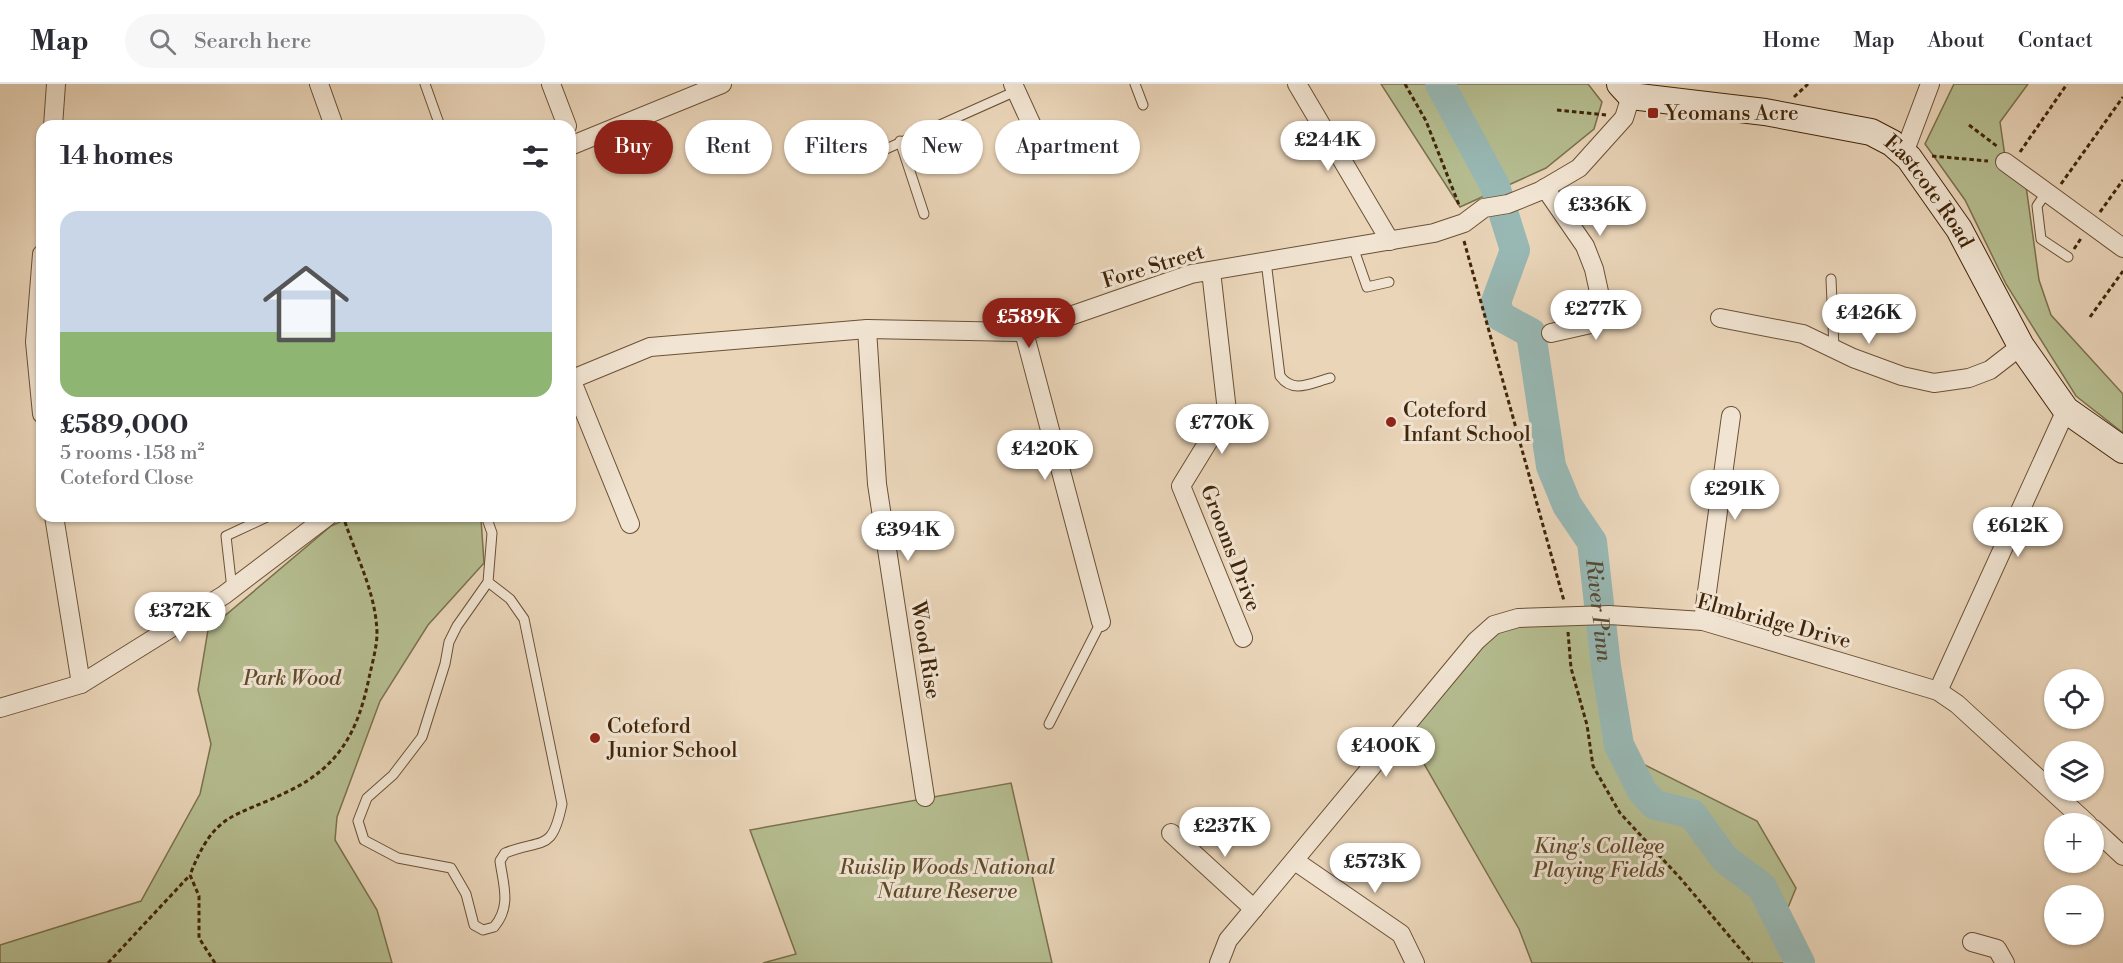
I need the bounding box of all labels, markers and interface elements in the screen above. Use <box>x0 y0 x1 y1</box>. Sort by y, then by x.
search box <box>125 14 545 68</box>
text: Map <box>30 24 89 59</box>
icon: search <box>146 25 179 58</box>
text: Search here <box>194 28 311 55</box>
text: Home <box>1763 28 1820 54</box>
text: Map <box>1853 28 1895 54</box>
text: About <box>1928 28 1985 54</box>
text: Contact <box>2018 28 2093 54</box>
place label: Yeomans Acre <box>1664 101 1799 127</box>
marker: Yeomans Acre <box>1646 106 1660 120</box>
chip: Buy <box>594 120 673 174</box>
chip: Rent <box>685 120 772 174</box>
chip: Filters <box>784 120 889 174</box>
chip: New <box>901 120 983 174</box>
chip: Apartment <box>995 120 1140 174</box>
pin: £244K <box>1286 121 1370 172</box>
text: £244K <box>1294 128 1362 153</box>
street label: Eastcote Road <box>1878 130 1979 253</box>
text: 14 homes <box>60 140 173 172</box>
icon: filters <box>519 140 552 173</box>
pin: £336K <box>1558 186 1642 237</box>
text: £336K <box>1568 193 1632 218</box>
street label: Fore Street <box>1099 239 1208 295</box>
icon: home <box>252 250 360 358</box>
pin: £277K <box>1554 290 1638 341</box>
pin: £426K <box>1827 294 1911 345</box>
text: £277K <box>1564 297 1628 322</box>
pin: £589K <box>987 298 1071 349</box>
text: £426K <box>1836 301 1902 326</box>
text: £589K <box>996 305 1062 330</box>
place label: Coteford Infant School <box>1403 398 1531 448</box>
pin: £770K <box>1180 404 1264 455</box>
text: £589,000 <box>60 409 188 441</box>
text: £770K <box>1190 411 1254 436</box>
marker: Coteford Infant School <box>1384 415 1398 429</box>
pin: £420K <box>1003 430 1087 481</box>
text: £420K <box>1011 437 1079 462</box>
text: 5 rooms · 158 m² <box>60 441 204 466</box>
text: Coteford Close <box>60 466 194 491</box>
pin: £291K <box>1693 470 1777 521</box>
text: £291K <box>1704 477 1766 502</box>
street label: Grooms Drive <box>1194 481 1266 615</box>
pin: £612K <box>1976 507 2060 558</box>
pin: £394K <box>866 511 950 562</box>
text: £612K <box>1987 514 2049 539</box>
text: £394K <box>875 518 941 543</box>
water label: River Pinn <box>1579 556 1617 664</box>
street label: Elmbridge Drive <box>1694 589 1854 655</box>
pin: £372K <box>138 592 222 643</box>
street label: Wood Rise <box>904 598 946 701</box>
text: £372K <box>149 599 211 624</box>
park label: Park Wood <box>242 666 342 692</box>
map controls <box>2044 669 2104 945</box>
button: locate <box>2044 669 2104 729</box>
place label: Coteford Junior School <box>606 714 737 764</box>
pin: £400K <box>1344 727 1428 778</box>
marker: Coteford Junior School <box>588 731 602 745</box>
text: £400K <box>1351 734 1421 759</box>
button: layers <box>2044 741 2104 801</box>
pin: £237K <box>1183 807 1267 858</box>
button: + <box>2044 813 2104 873</box>
text: £237K <box>1193 814 1257 839</box>
park label: King's College Playing Fields <box>1532 834 1665 884</box>
pin: £573K <box>1333 843 1417 894</box>
text: £573K <box>1344 850 1406 875</box>
park label: Ruislip Woods National Nature Reserve <box>838 855 1055 905</box>
button: − <box>2044 885 2104 945</box>

